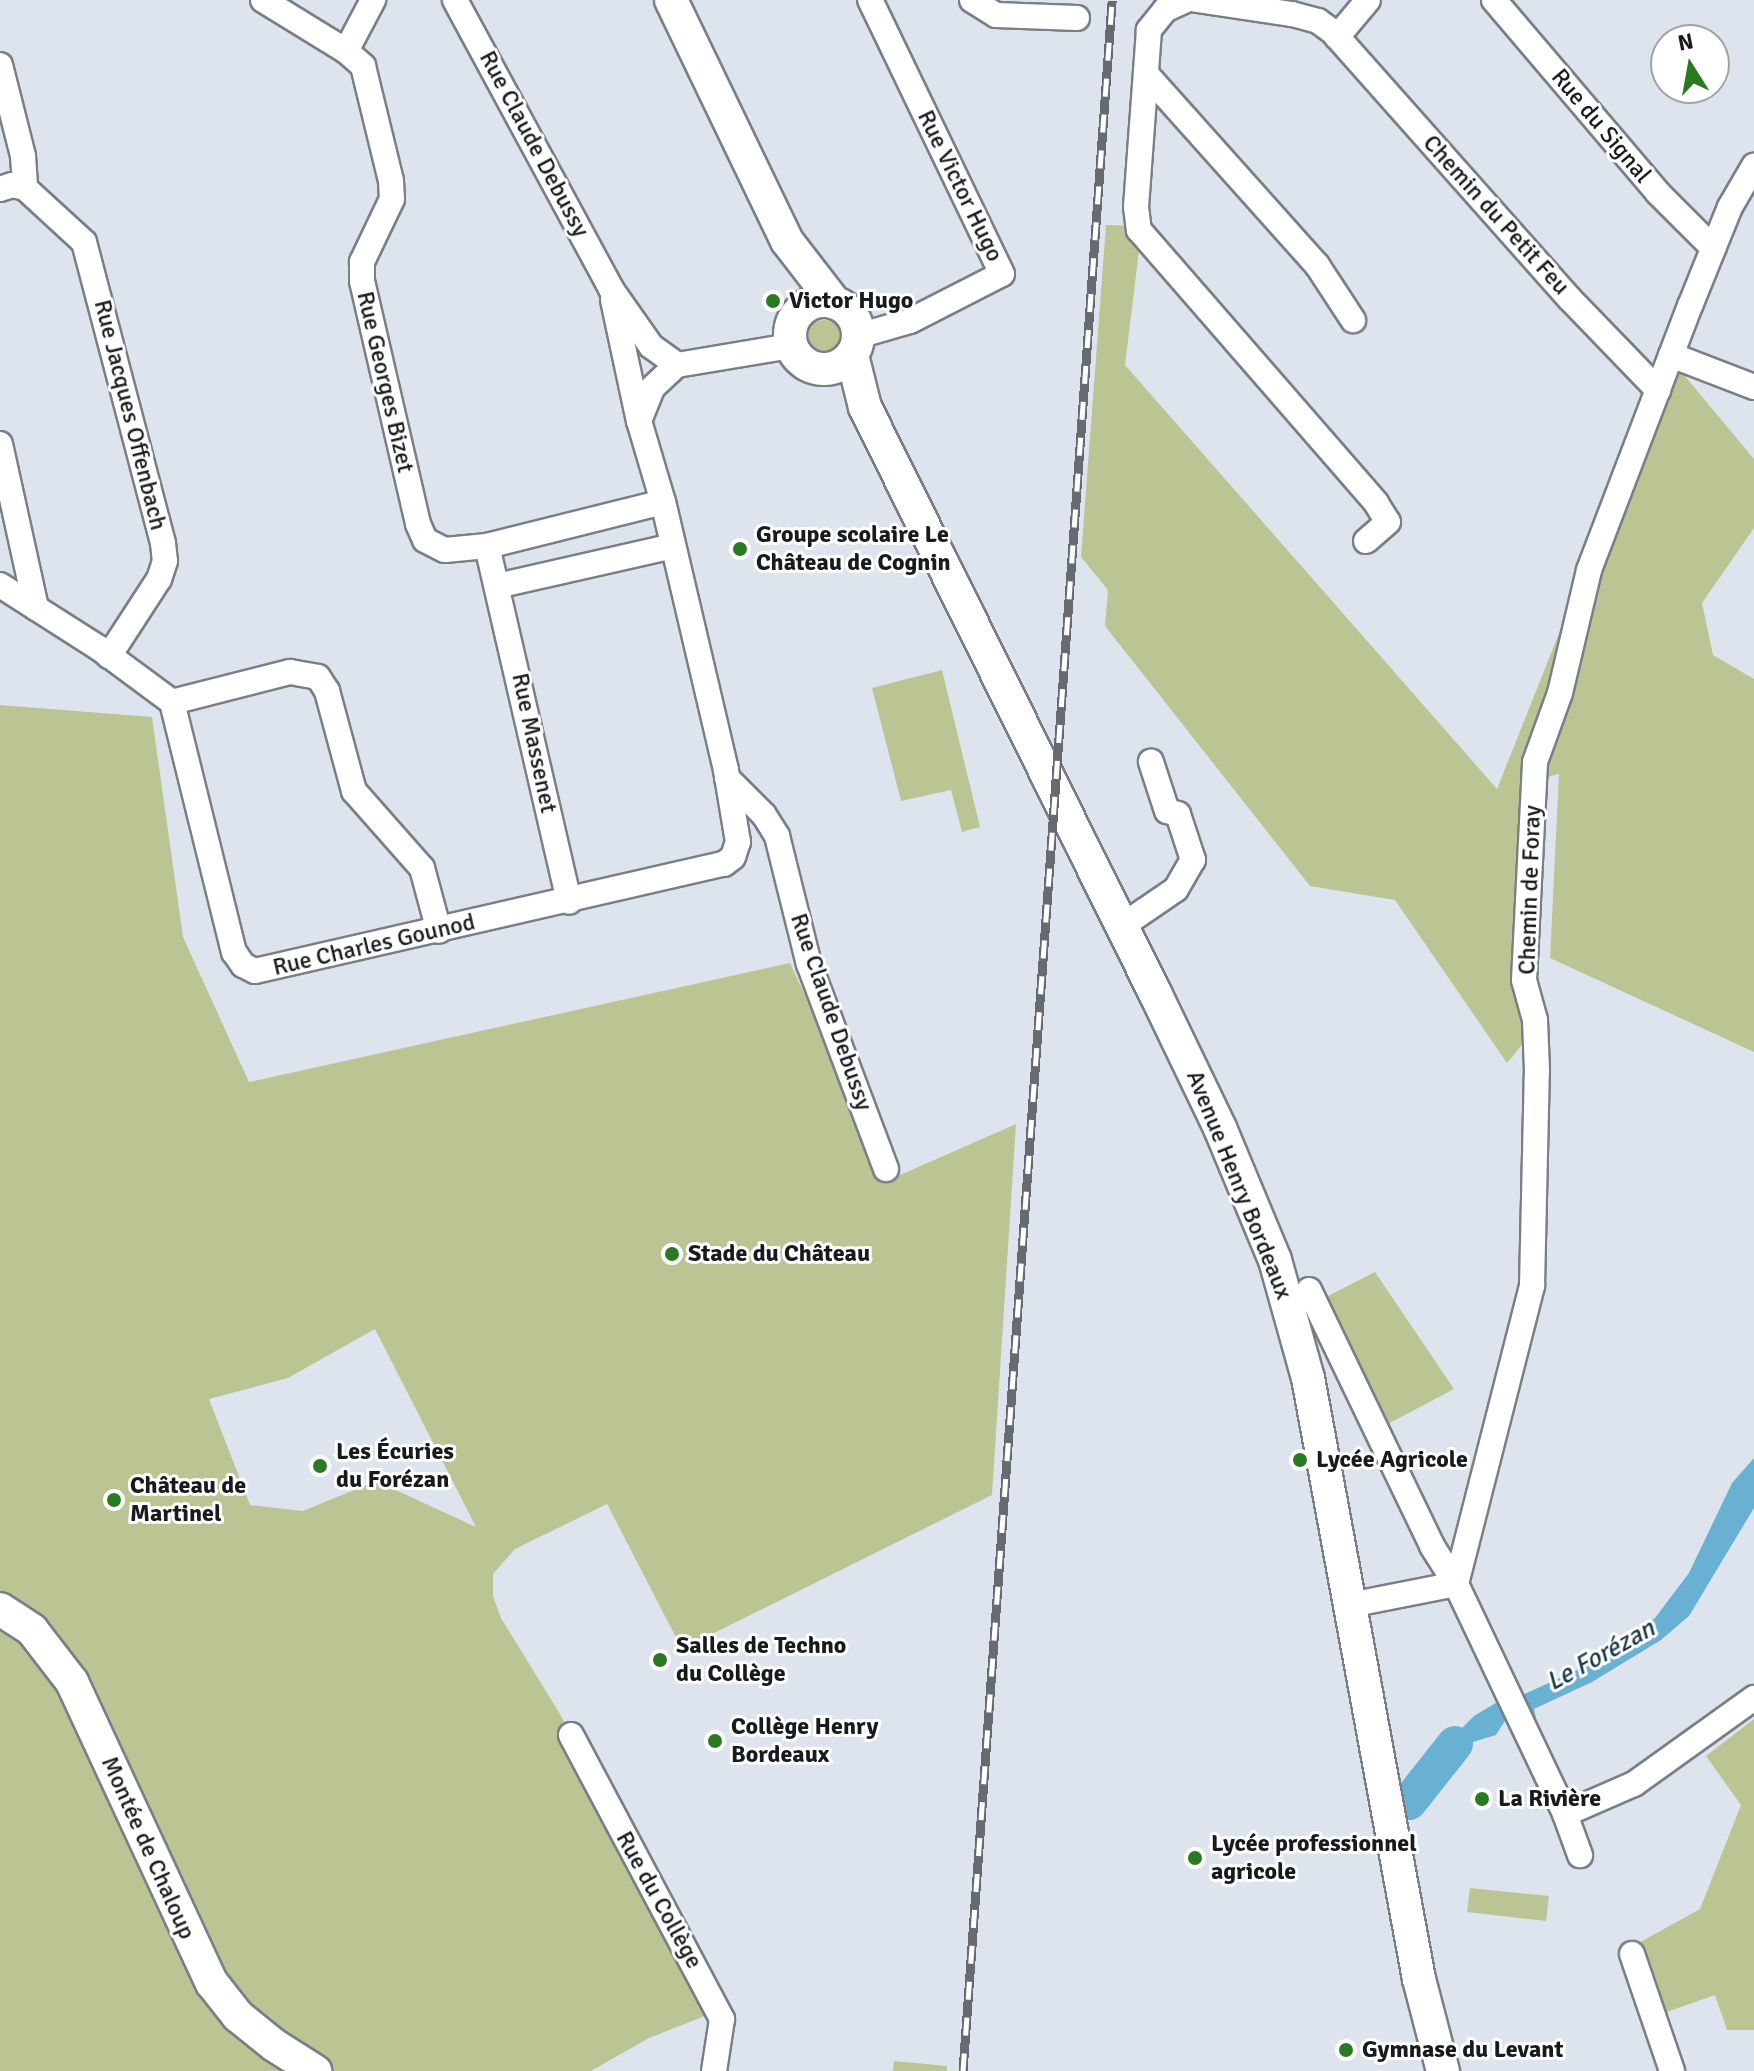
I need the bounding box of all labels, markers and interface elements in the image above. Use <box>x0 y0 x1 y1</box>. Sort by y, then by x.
north arrow <box>1650 24 1730 104</box>
text: N <box>1676 27 1696 57</box>
street label: Rue Claude Debussy <box>473 46 595 242</box>
street label: Rue du Signal <box>1545 63 1657 189</box>
street label: Rue Victor Hugo <box>911 105 1009 267</box>
street label: Chemin du Petit Feu <box>1417 129 1575 301</box>
place label: Victor Hugo <box>789 287 913 315</box>
street label: Rue Georges Bizet <box>350 289 420 475</box>
marker: Victor Hugo <box>764 292 782 310</box>
street label: Rue Jacques Offenbach <box>87 297 173 533</box>
place label: Groupe scolaire Le Château de Cognin <box>756 521 951 577</box>
marker: Groupe scolaire Le Château de Cognin <box>731 540 749 558</box>
street label: Rue Massenet <box>505 670 563 816</box>
street label: Chemin de Foray <box>1513 805 1547 975</box>
street label: Rue Charles Gounod <box>270 908 478 982</box>
street label: Rue Claude Debussy <box>784 910 878 1114</box>
street label: Avenue Henry Bordeaux <box>1180 1066 1298 1304</box>
place label: Stade du Château <box>688 1240 870 1268</box>
marker: Stade du Château <box>663 1245 681 1263</box>
place label: Les Écuries du Forézan <box>336 1438 454 1494</box>
place label: Lycée Agricole <box>1316 1446 1468 1474</box>
marker: Lycée Agricole <box>1291 1451 1309 1469</box>
marker: Les Écuries du Forézan <box>311 1457 329 1475</box>
place label: Château de Martinel <box>130 1472 246 1528</box>
marker: Château de Martinel <box>105 1491 123 1509</box>
water label: Le Forézan <box>1541 1614 1661 1698</box>
place label: Salles de Techno du Collège <box>676 1632 846 1688</box>
marker: Salles de Techno du Collège <box>651 1651 669 1669</box>
place label: Collège Henry Bordeaux <box>731 1713 878 1769</box>
marker: Collège Henry Bordeaux <box>706 1732 724 1750</box>
street label: Montée de Chaloup <box>95 1752 201 1944</box>
place label: La Rivière <box>1498 1785 1601 1813</box>
marker: La Rivière <box>1473 1790 1491 1808</box>
street label: Rue du Collège <box>609 1826 709 1974</box>
place label: Lycée professionnel agricole <box>1211 1830 1417 1886</box>
marker: Lycée professionnel agricole <box>1186 1849 1204 1867</box>
place label: Gymnase du Levant <box>1362 2036 1563 2064</box>
marker: Gymnase du Levant <box>1337 2041 1355 2059</box>

